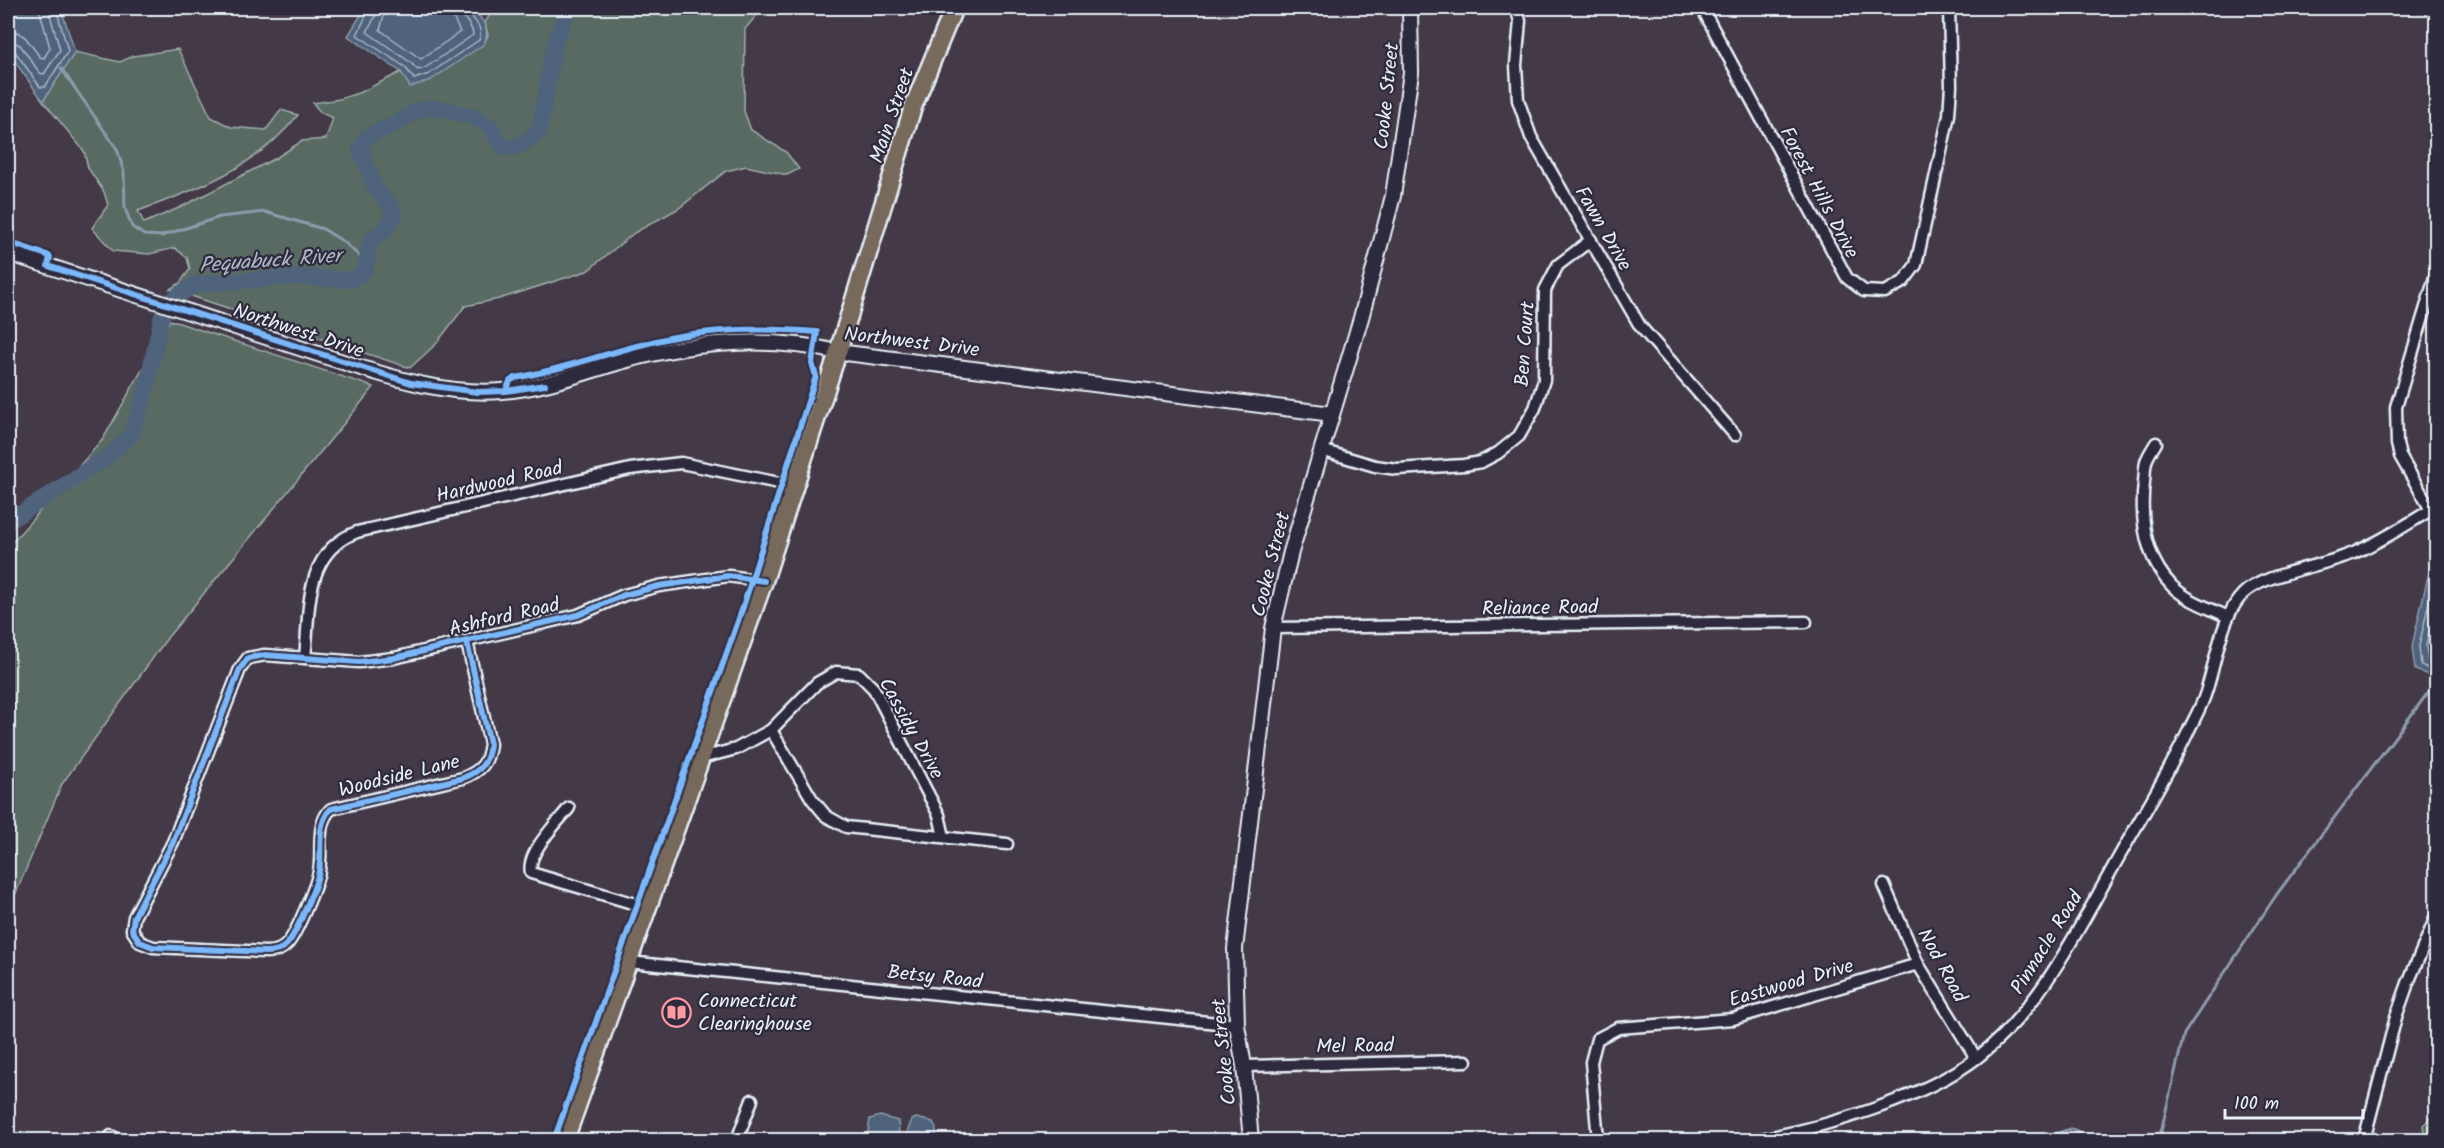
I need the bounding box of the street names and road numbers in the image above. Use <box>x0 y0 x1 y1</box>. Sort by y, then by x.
street label: Cooke Street <box>1366 41 1410 151</box>
street label: Main Street <box>862 63 924 168</box>
street label: Forest Hills Drive <box>1770 121 1867 265</box>
street label: Fawn Drive <box>1565 180 1640 278</box>
street label: Northwest Drive <box>229 296 368 368</box>
street label: Ben Court <box>1507 300 1545 388</box>
street label: Northwest Drive <box>842 319 981 367</box>
street label: Hardwood Road <box>433 453 567 513</box>
street label: Cooke Street <box>1243 508 1300 620</box>
street label: Ashford Road <box>446 589 564 646</box>
street label: Reliance Road <box>1482 592 1600 626</box>
street label: Cassidy Drive <box>869 672 951 786</box>
street label: Woodside Lane <box>335 746 464 807</box>
street label: Pinnacle Road <box>2003 884 2093 1001</box>
street label: Nod Road <box>1908 923 1975 1010</box>
street label: Eastwood Drive <box>1725 951 1858 1017</box>
street label: Betsy Road <box>886 957 985 999</box>
street label: Cooke Street <box>1203 997 1247 1107</box>
street label: Mel Road <box>1316 1030 1395 1064</box>

